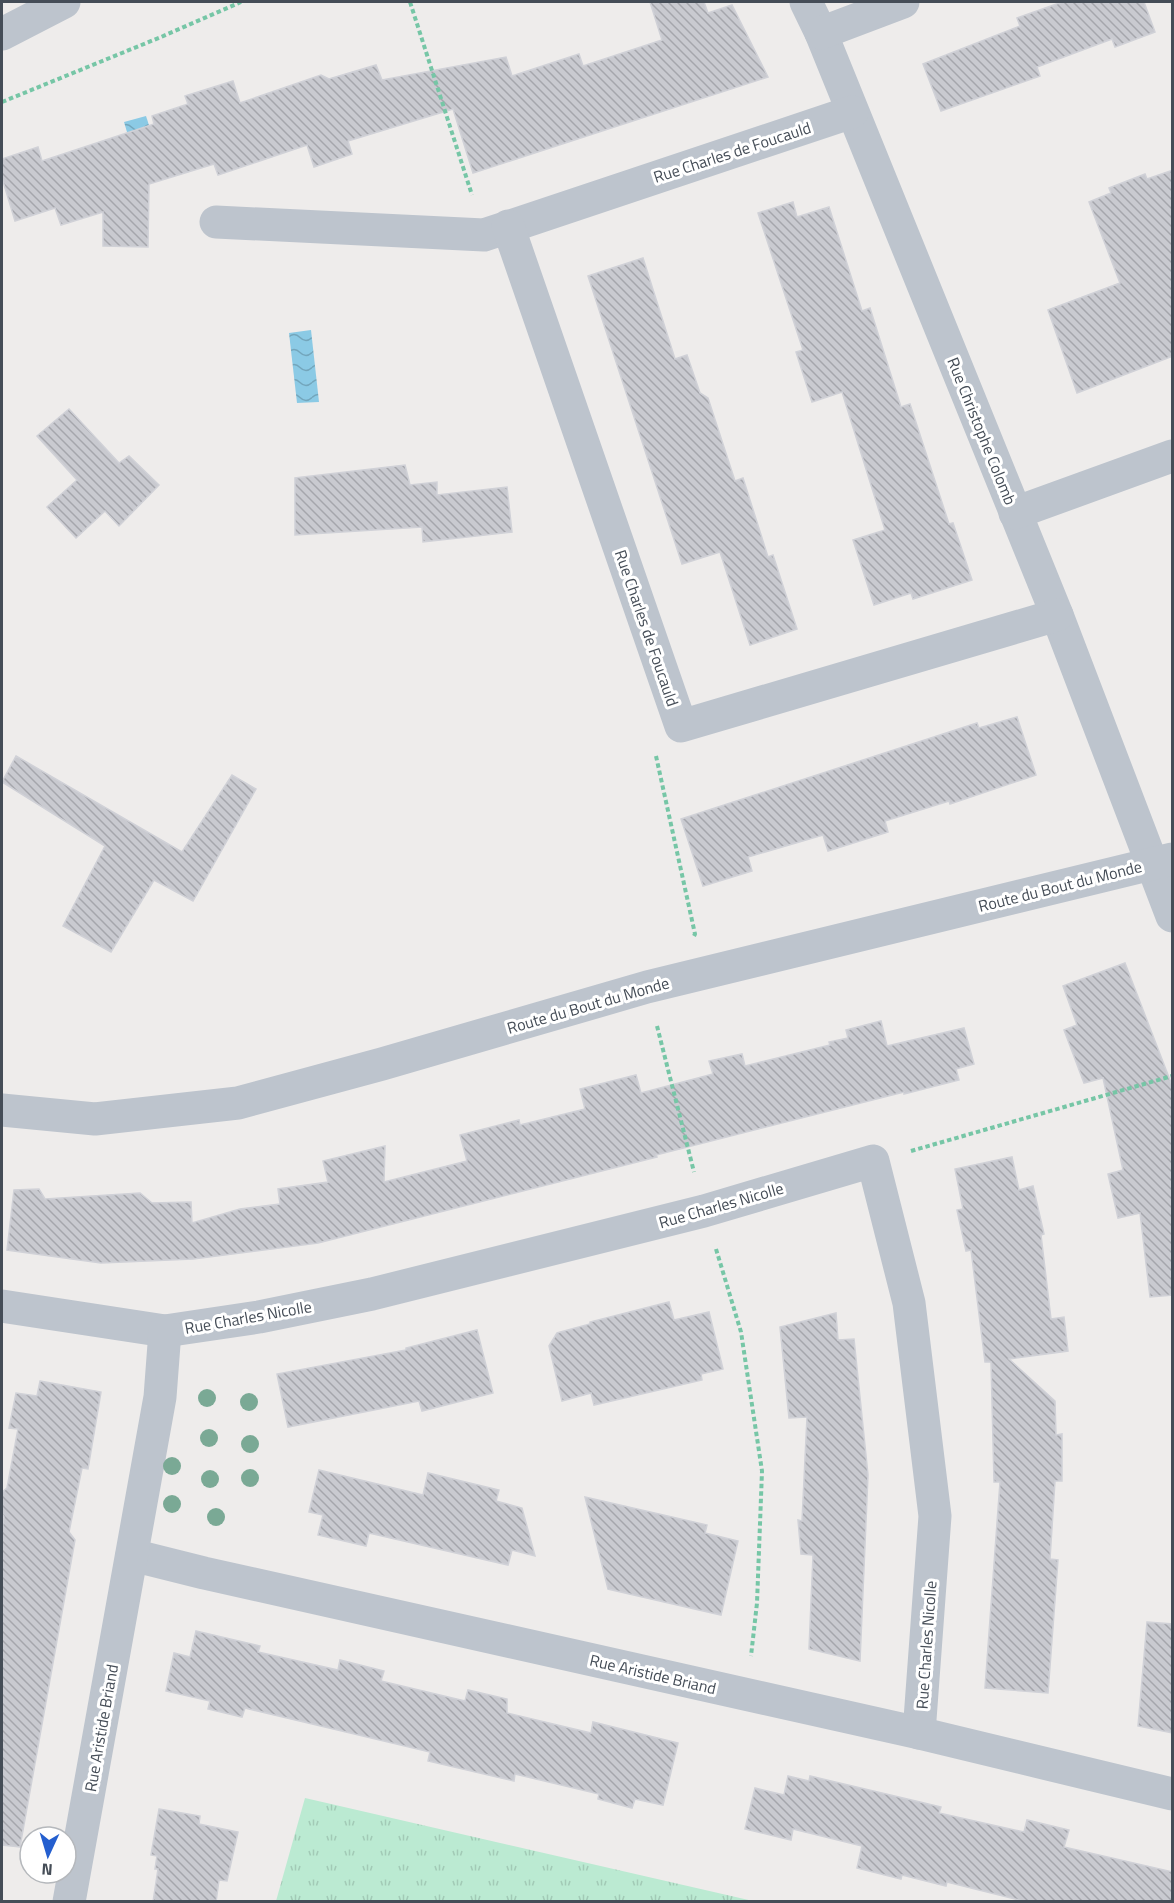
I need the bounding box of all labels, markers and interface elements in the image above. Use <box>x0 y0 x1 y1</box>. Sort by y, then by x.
street label: Rue Charles de Foucauld <box>650 115 814 189</box>
street label: Rue Christophe Colomb <box>941 354 1023 508</box>
street label: Rue Charles de Foucauld <box>609 546 685 710</box>
street label: Route du Bout du Monde <box>976 854 1144 918</box>
street label: Route du Bout du Monde <box>504 970 672 1040</box>
street label: Rue Charles Nicolle <box>656 1176 786 1234</box>
street label: Rue Charles Nicolle <box>183 1294 313 1340</box>
street label: Rue Charles Nicolle <box>910 1580 942 1710</box>
street label: Rue Aristide Briand <box>587 1648 719 1700</box>
street label: Rue Aristide Briand <box>78 1662 124 1794</box>
north arrow <box>18 1825 78 1885</box>
text: N <box>41 1858 53 1882</box>

